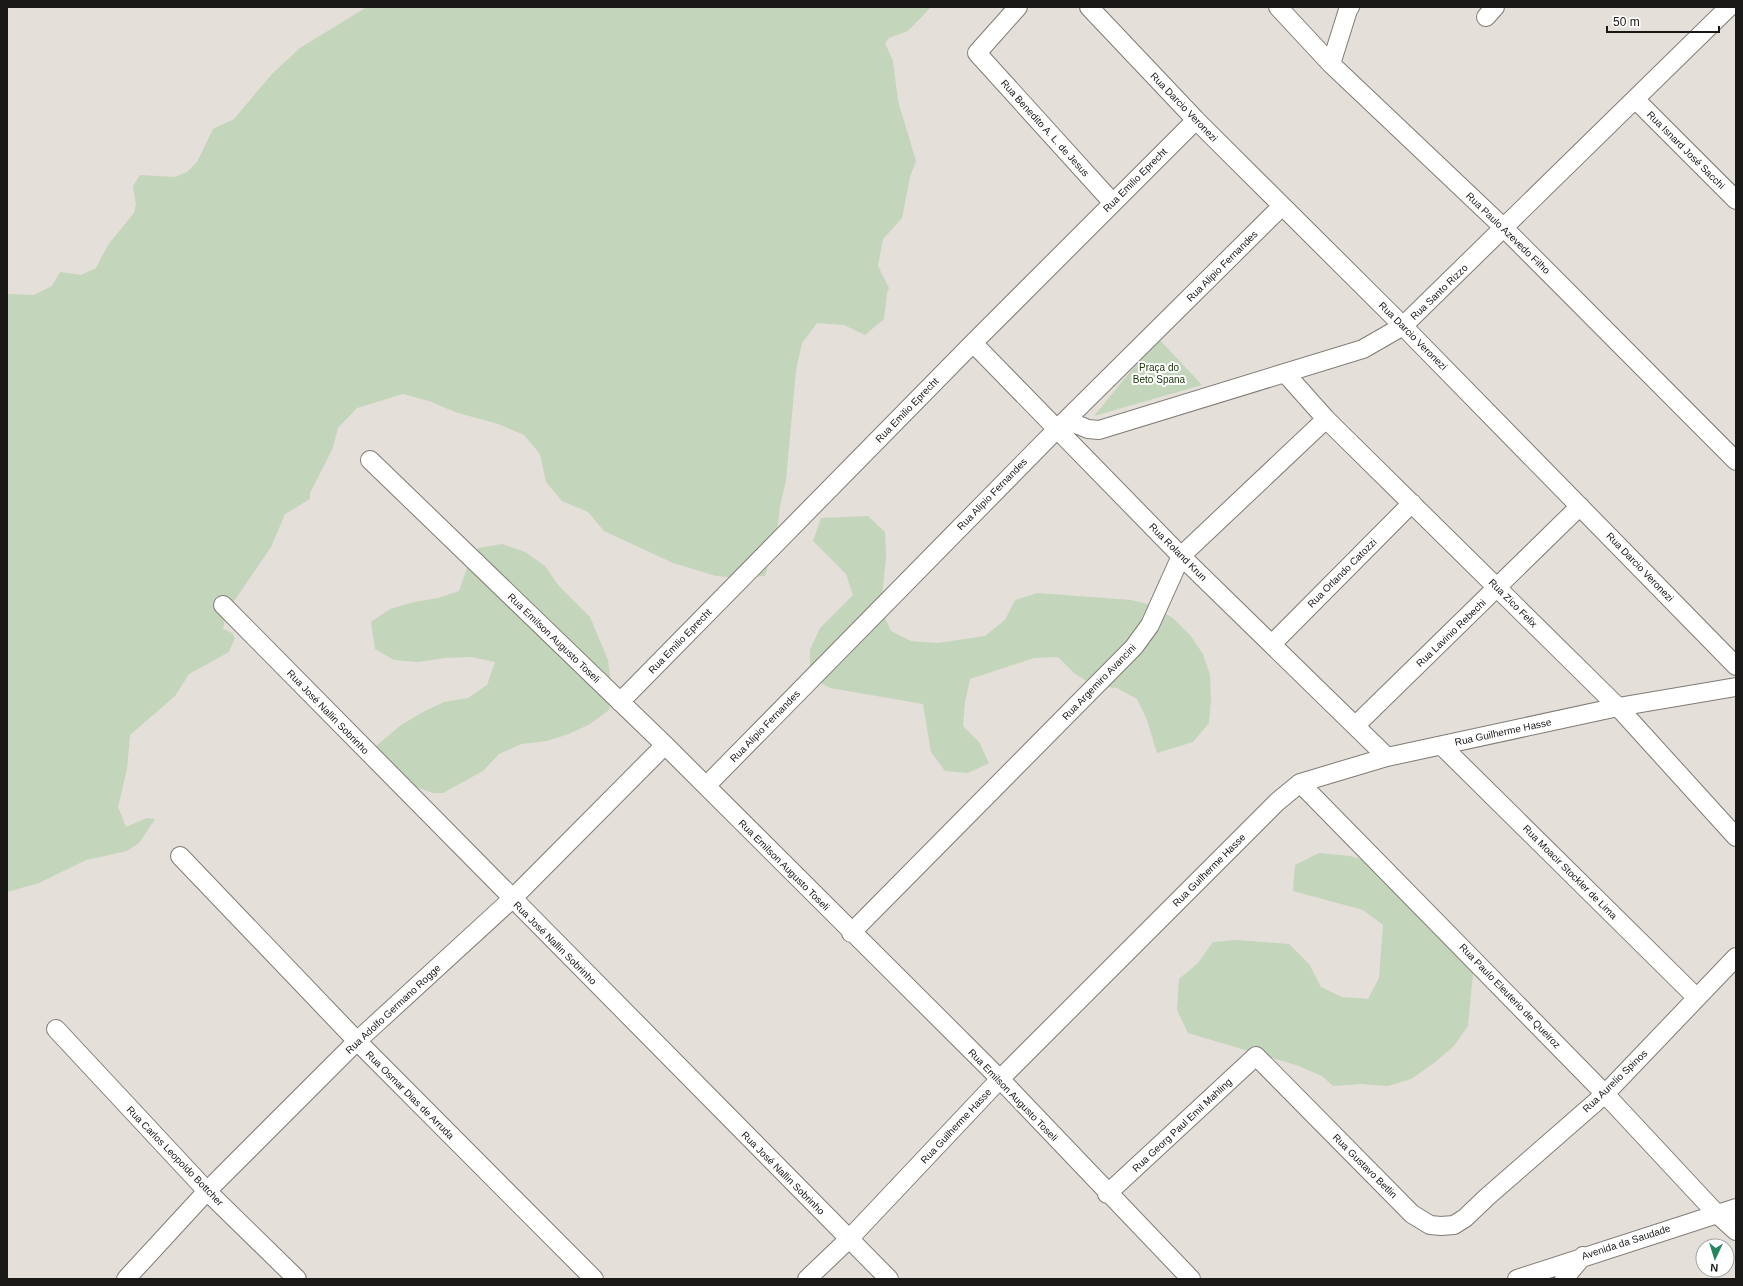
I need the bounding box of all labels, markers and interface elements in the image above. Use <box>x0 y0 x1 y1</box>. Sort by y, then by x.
scale bar <box>1607 8 1719 34</box>
text: 50 m <box>1613 15 1640 29</box>
street label: Rua Darcio Veronezi <box>1148 70 1220 144</box>
street label: Rua Benedito A. L. de Jesus <box>999 77 1091 179</box>
street label: Rua Isnard José Sacchi <box>1645 109 1727 191</box>
street label: Rua Emilio Eprecht <box>1101 146 1169 214</box>
street label: Rua Paulo Azevedo Filho <box>1464 190 1553 276</box>
street label: Rua Alipio Fernandes <box>1184 228 1260 304</box>
street label: Rua Santo Rizzo <box>1408 262 1470 322</box>
street label: Rua Darcio Veronezi <box>1377 300 1449 372</box>
park label: Praça do Beto Spana <box>1133 362 1186 385</box>
street label: Rua Emilio Eprecht <box>873 375 941 445</box>
street label: Rua Alipio Fernandes <box>955 456 1029 532</box>
street label: Rua Roland Krun <box>1147 521 1209 583</box>
street label: Rua Darcio Veronezi <box>1604 530 1676 604</box>
street label: Rua Orlando Catozzi <box>1305 536 1379 610</box>
street label: Rua Zico Felix <box>1487 577 1539 629</box>
street label: Rua Emilson Augusto Toseli <box>506 591 602 685</box>
street label: Rua Lavinio Rebechi <box>1414 597 1488 669</box>
street label: Rua Emilio Eprecht <box>646 606 714 676</box>
street label: Rua Argemiro Avancini <box>1060 642 1138 722</box>
street label: Rua José Nallin Sobrinho <box>285 668 371 757</box>
street label: Rua Alipio Fernandes <box>728 688 802 764</box>
street label: Rua Guilherme Hasse <box>1454 716 1553 748</box>
street label: Rua Emilson Augusto Toseli <box>736 817 832 913</box>
street label: Rua Moacir Stockler de Lima <box>1521 823 1620 922</box>
street label: Rua Guilherme Hasse <box>1170 831 1248 909</box>
street label: Rua José Nallin Sobrinho <box>511 899 599 987</box>
street label: Rua Paulo Eleuterio de Queiroz <box>1457 942 1563 1050</box>
street label: Rua Adolfo Germano Rogge <box>343 962 443 1056</box>
street label: Rua Emilson Augusto Toseli <box>966 1047 1060 1143</box>
street label: Rua Aurelio Spinos <box>1581 1047 1649 1115</box>
street label: Rua Osmar Dias de Arruda <box>364 1049 457 1142</box>
street label: Rua Georg Paul Emil Mahling <box>1130 1076 1234 1174</box>
street label: Rua Guilherme Hasse <box>918 1086 994 1166</box>
street label: Rua Carlos Leopoldo Bottcher <box>125 1104 226 1208</box>
street label: Rua José Nallin Sobrinho <box>739 1129 827 1217</box>
street label: Rua Gustavo Betlin <box>1331 1132 1399 1200</box>
street label: Avenida da Saudade <box>1580 1222 1672 1262</box>
north arrow <box>1695 1238 1735 1278</box>
text: N <box>1710 1262 1719 1274</box>

